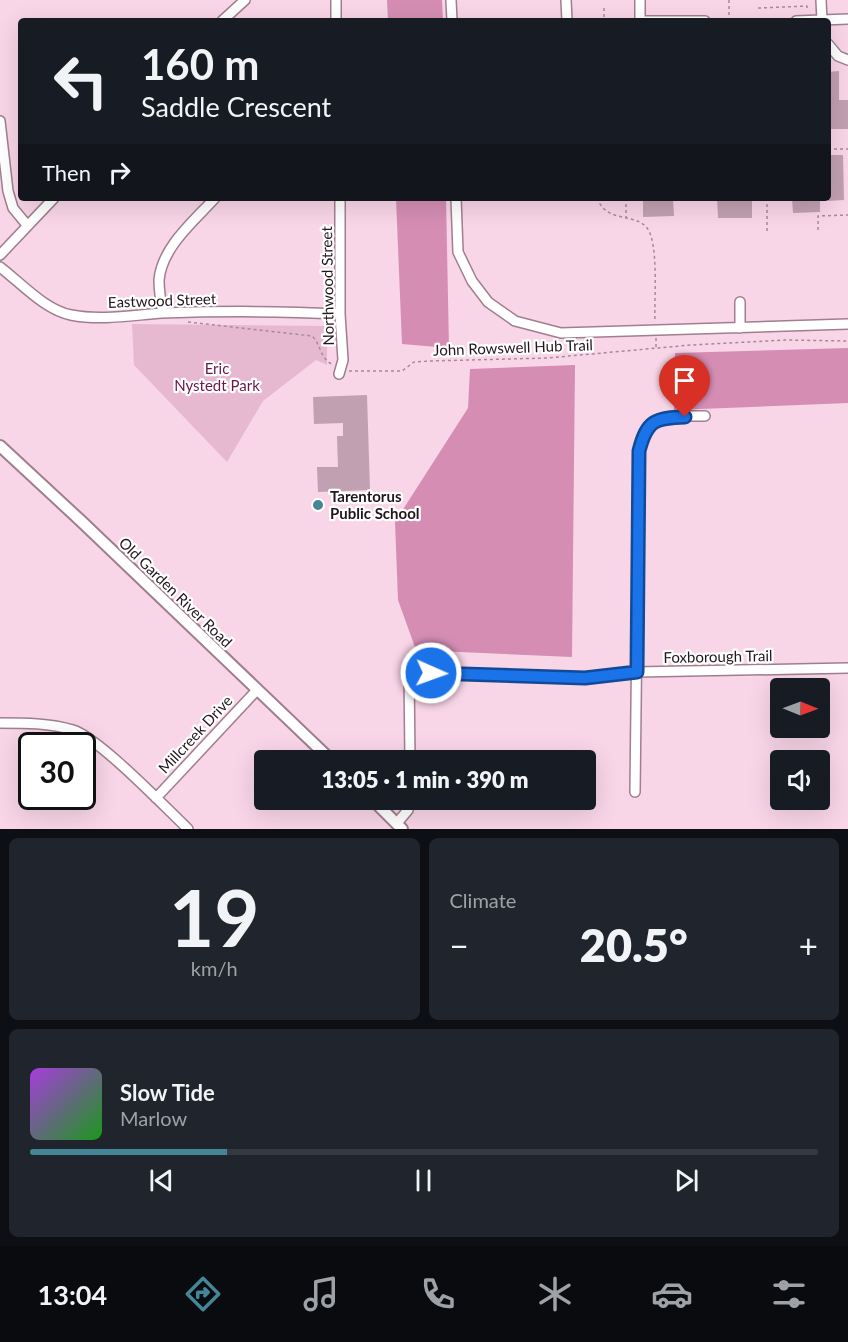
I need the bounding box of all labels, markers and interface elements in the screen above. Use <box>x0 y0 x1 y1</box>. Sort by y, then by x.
text: 160 m <box>141 39 259 89</box>
icon: left <box>42 42 120 120</box>
text: Saddle Crescent <box>141 90 331 123</box>
icon: right <box>103 156 136 189</box>
text: Then <box>42 159 91 186</box>
street label: Northwood Street <box>317 226 337 346</box>
street label: Eastwood Street <box>108 289 217 311</box>
street label: John Rowswell Hub Trail <box>433 335 593 359</box>
pin <box>659 355 710 417</box>
park label: Eric Nystedt Park <box>174 359 260 394</box>
icon: arrive <box>668 364 701 397</box>
place label: Tarentorus Public School <box>330 487 420 522</box>
marker: Tarentorus Public School <box>311 498 325 512</box>
street label: Old Garden River Road <box>116 533 236 651</box>
position arrow <box>399 641 463 705</box>
street label: Foxborough Trail <box>663 646 773 666</box>
north arrow <box>770 678 830 738</box>
map controls <box>770 678 830 810</box>
street label: Millcreek Drive <box>154 691 236 777</box>
speed limit sign: 30 <box>18 732 96 810</box>
button: sound <box>770 750 830 810</box>
text: 13:05 · 1 min · 390 m <box>322 766 528 793</box>
text: 19 <box>169 870 259 964</box>
text: Climate <box>450 888 516 912</box>
text: 20.5° <box>580 918 688 972</box>
text: − <box>450 925 469 965</box>
text: + <box>799 925 818 965</box>
text: km/h <box>191 956 238 980</box>
text: Slow Tide <box>120 1079 215 1106</box>
text: Marlow <box>120 1106 187 1130</box>
icon: previous <box>145 1164 178 1197</box>
icon: pause <box>407 1164 440 1197</box>
icon: next <box>670 1164 703 1197</box>
icon: directions <box>182 1273 224 1315</box>
icon: music <box>300 1273 342 1315</box>
icon: phone <box>417 1273 459 1315</box>
icon: climate <box>534 1273 576 1315</box>
icon: car <box>651 1273 693 1315</box>
icon: filters <box>768 1273 810 1315</box>
text: 13:04 <box>38 1278 107 1311</box>

